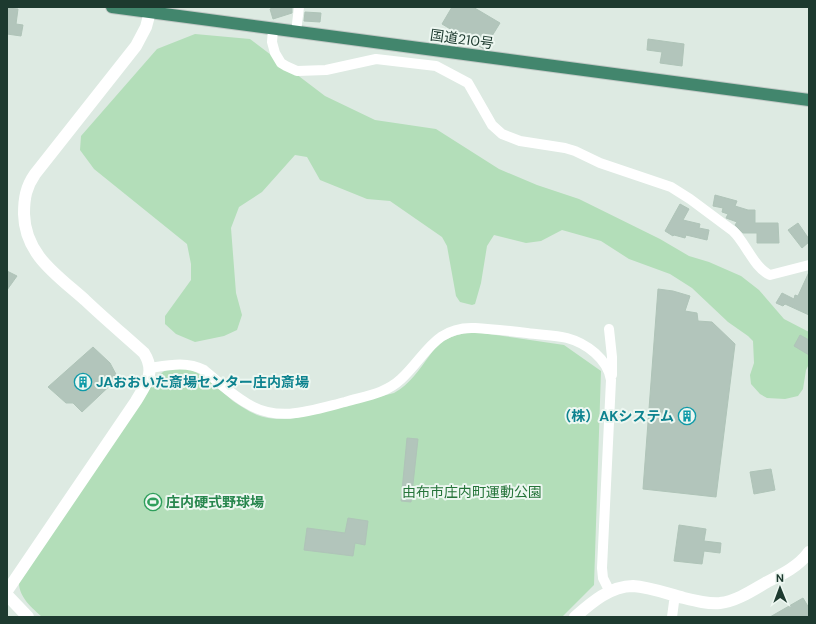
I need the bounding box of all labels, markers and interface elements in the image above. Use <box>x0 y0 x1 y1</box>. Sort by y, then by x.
street label: 国道210号 <box>429 26 495 52</box>
building icon: JAおおいた斎場センター庄内斎場 <box>73 372 93 392</box>
place label: JAおおいた斎場センター庄内斎場 <box>96 373 309 391</box>
building icon: （株）AKシステム <box>677 406 697 426</box>
place label: （株）AKシステム <box>557 407 674 425</box>
park label: 由布市庄内町運動公園 <box>402 483 542 501</box>
sports icon: 庄内硬式野球場 <box>143 492 163 512</box>
place label: 庄内硬式野球場 <box>166 493 264 511</box>
north arrow <box>760 568 800 608</box>
text: N <box>776 571 784 585</box>

